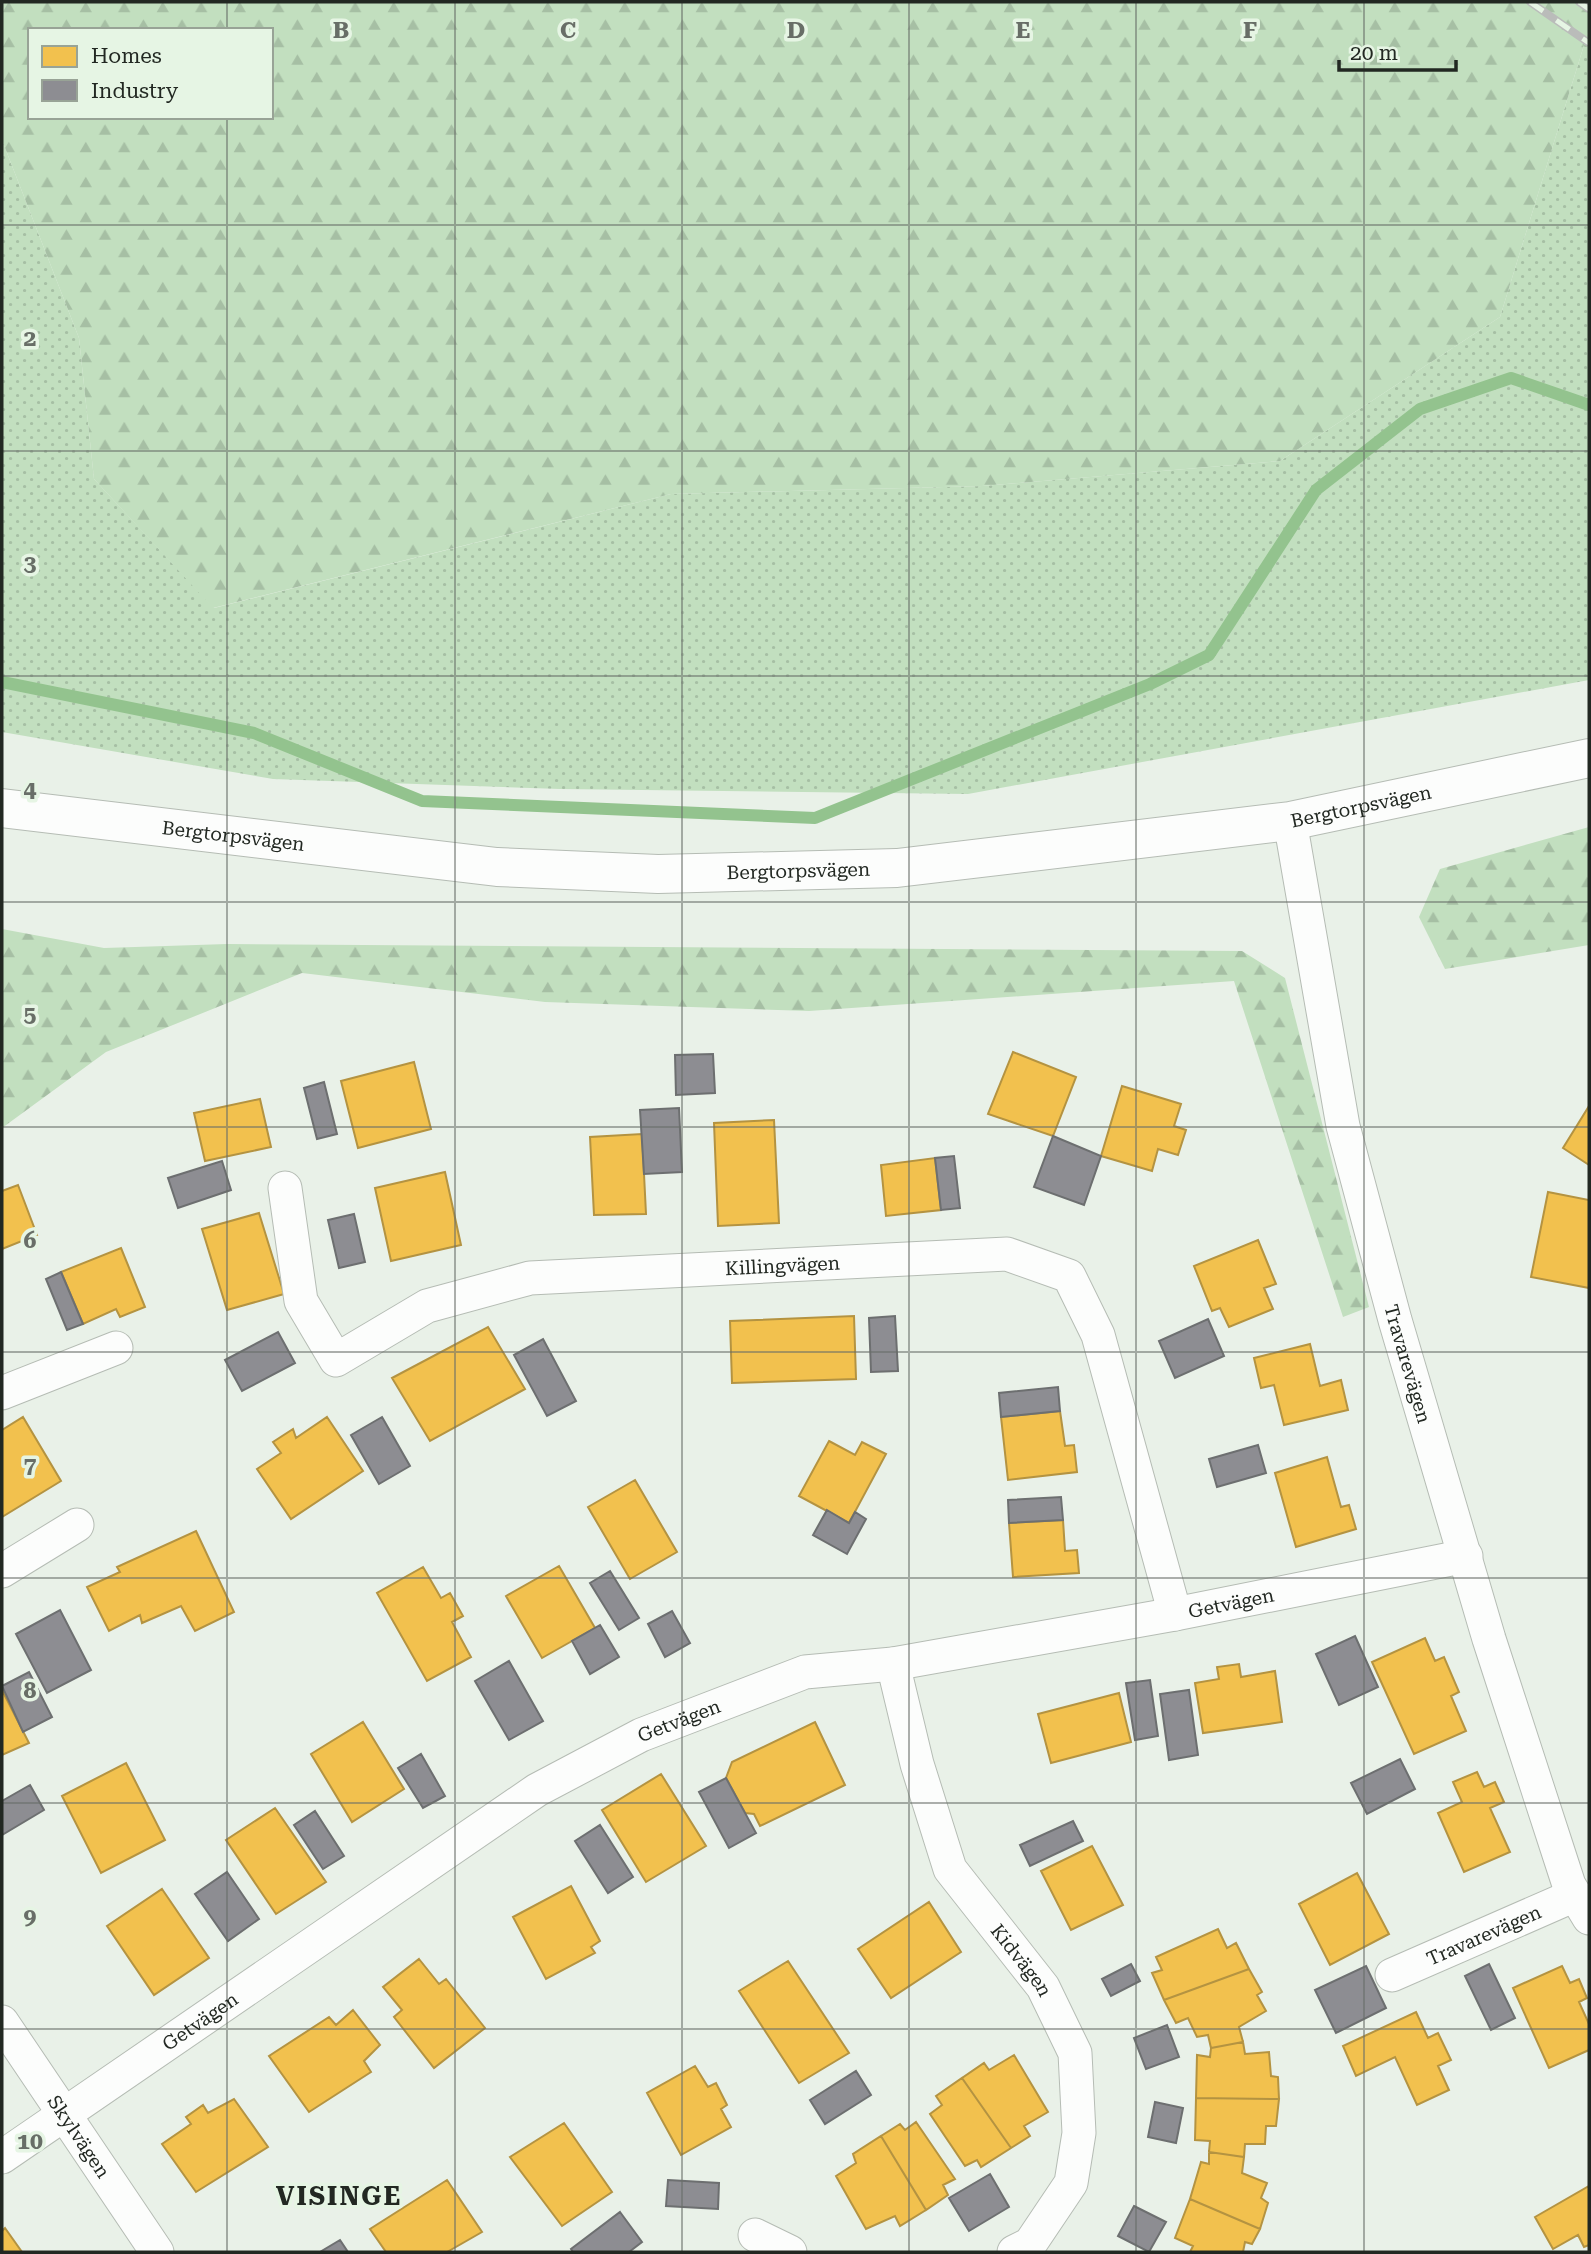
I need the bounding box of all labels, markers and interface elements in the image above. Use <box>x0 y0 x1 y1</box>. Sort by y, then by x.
text: B <box>333 17 349 44</box>
text: C <box>560 17 576 44</box>
text: D <box>787 17 805 44</box>
text: E <box>1016 17 1030 44</box>
text: F <box>1243 17 1257 44</box>
legend <box>28 28 273 119</box>
scale bar <box>1339 28 1456 72</box>
text: 20 m <box>1350 41 1398 65</box>
text: Homes <box>91 44 162 68</box>
text: Industry <box>91 79 179 103</box>
text: 2 <box>24 325 36 352</box>
text: 3 <box>24 550 37 577</box>
text: 4 <box>24 776 37 803</box>
street label: Bergtorpsvägen <box>1288 780 1433 832</box>
street label: Bergtorpsvägen <box>161 816 306 855</box>
street label: Bergtorpsvägen <box>726 857 870 884</box>
text: 5 <box>24 1001 37 1028</box>
text: 6 <box>24 1227 37 1254</box>
street label: Killingvägen <box>724 1251 840 1280</box>
street label: Travarevägen <box>1380 1302 1436 1426</box>
text: 7 <box>24 1452 37 1479</box>
street label: Getvägen <box>1186 1583 1276 1623</box>
text: 8 <box>24 1677 37 1704</box>
street label: Getvägen <box>634 1694 724 1747</box>
street label: Travarevägen <box>1423 1900 1544 1970</box>
text: 9 <box>24 1903 37 1930</box>
street label: Kidvägen <box>986 1919 1057 2000</box>
street label: Getvägen <box>158 1987 242 2055</box>
street label: Skylvägen <box>43 2091 115 2182</box>
text: 10 <box>17 2128 43 2155</box>
district label: VISINGE <box>276 2181 402 2211</box>

